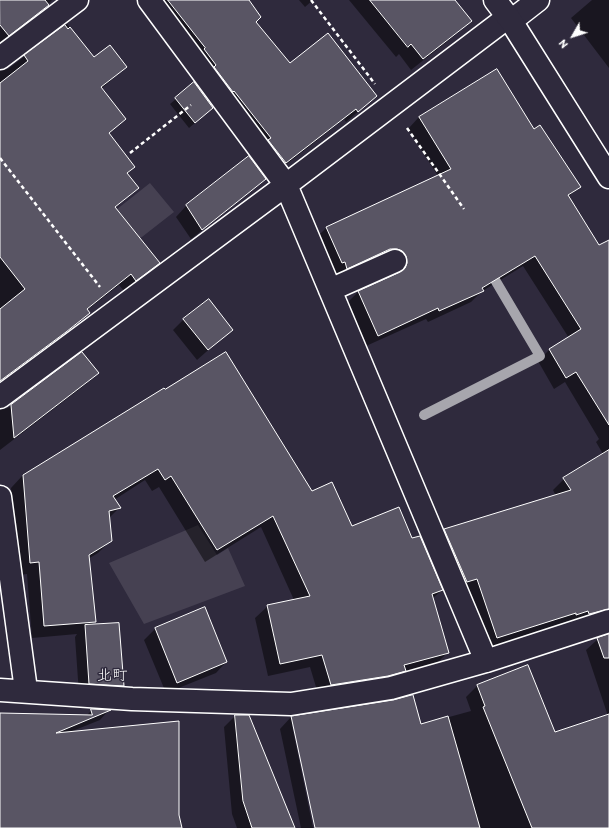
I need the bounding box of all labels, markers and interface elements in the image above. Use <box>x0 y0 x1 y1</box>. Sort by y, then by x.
north arrow <box>553 16 593 56</box>
text: N <box>556 37 571 51</box>
district label: 北町 <box>97 667 127 685</box>

